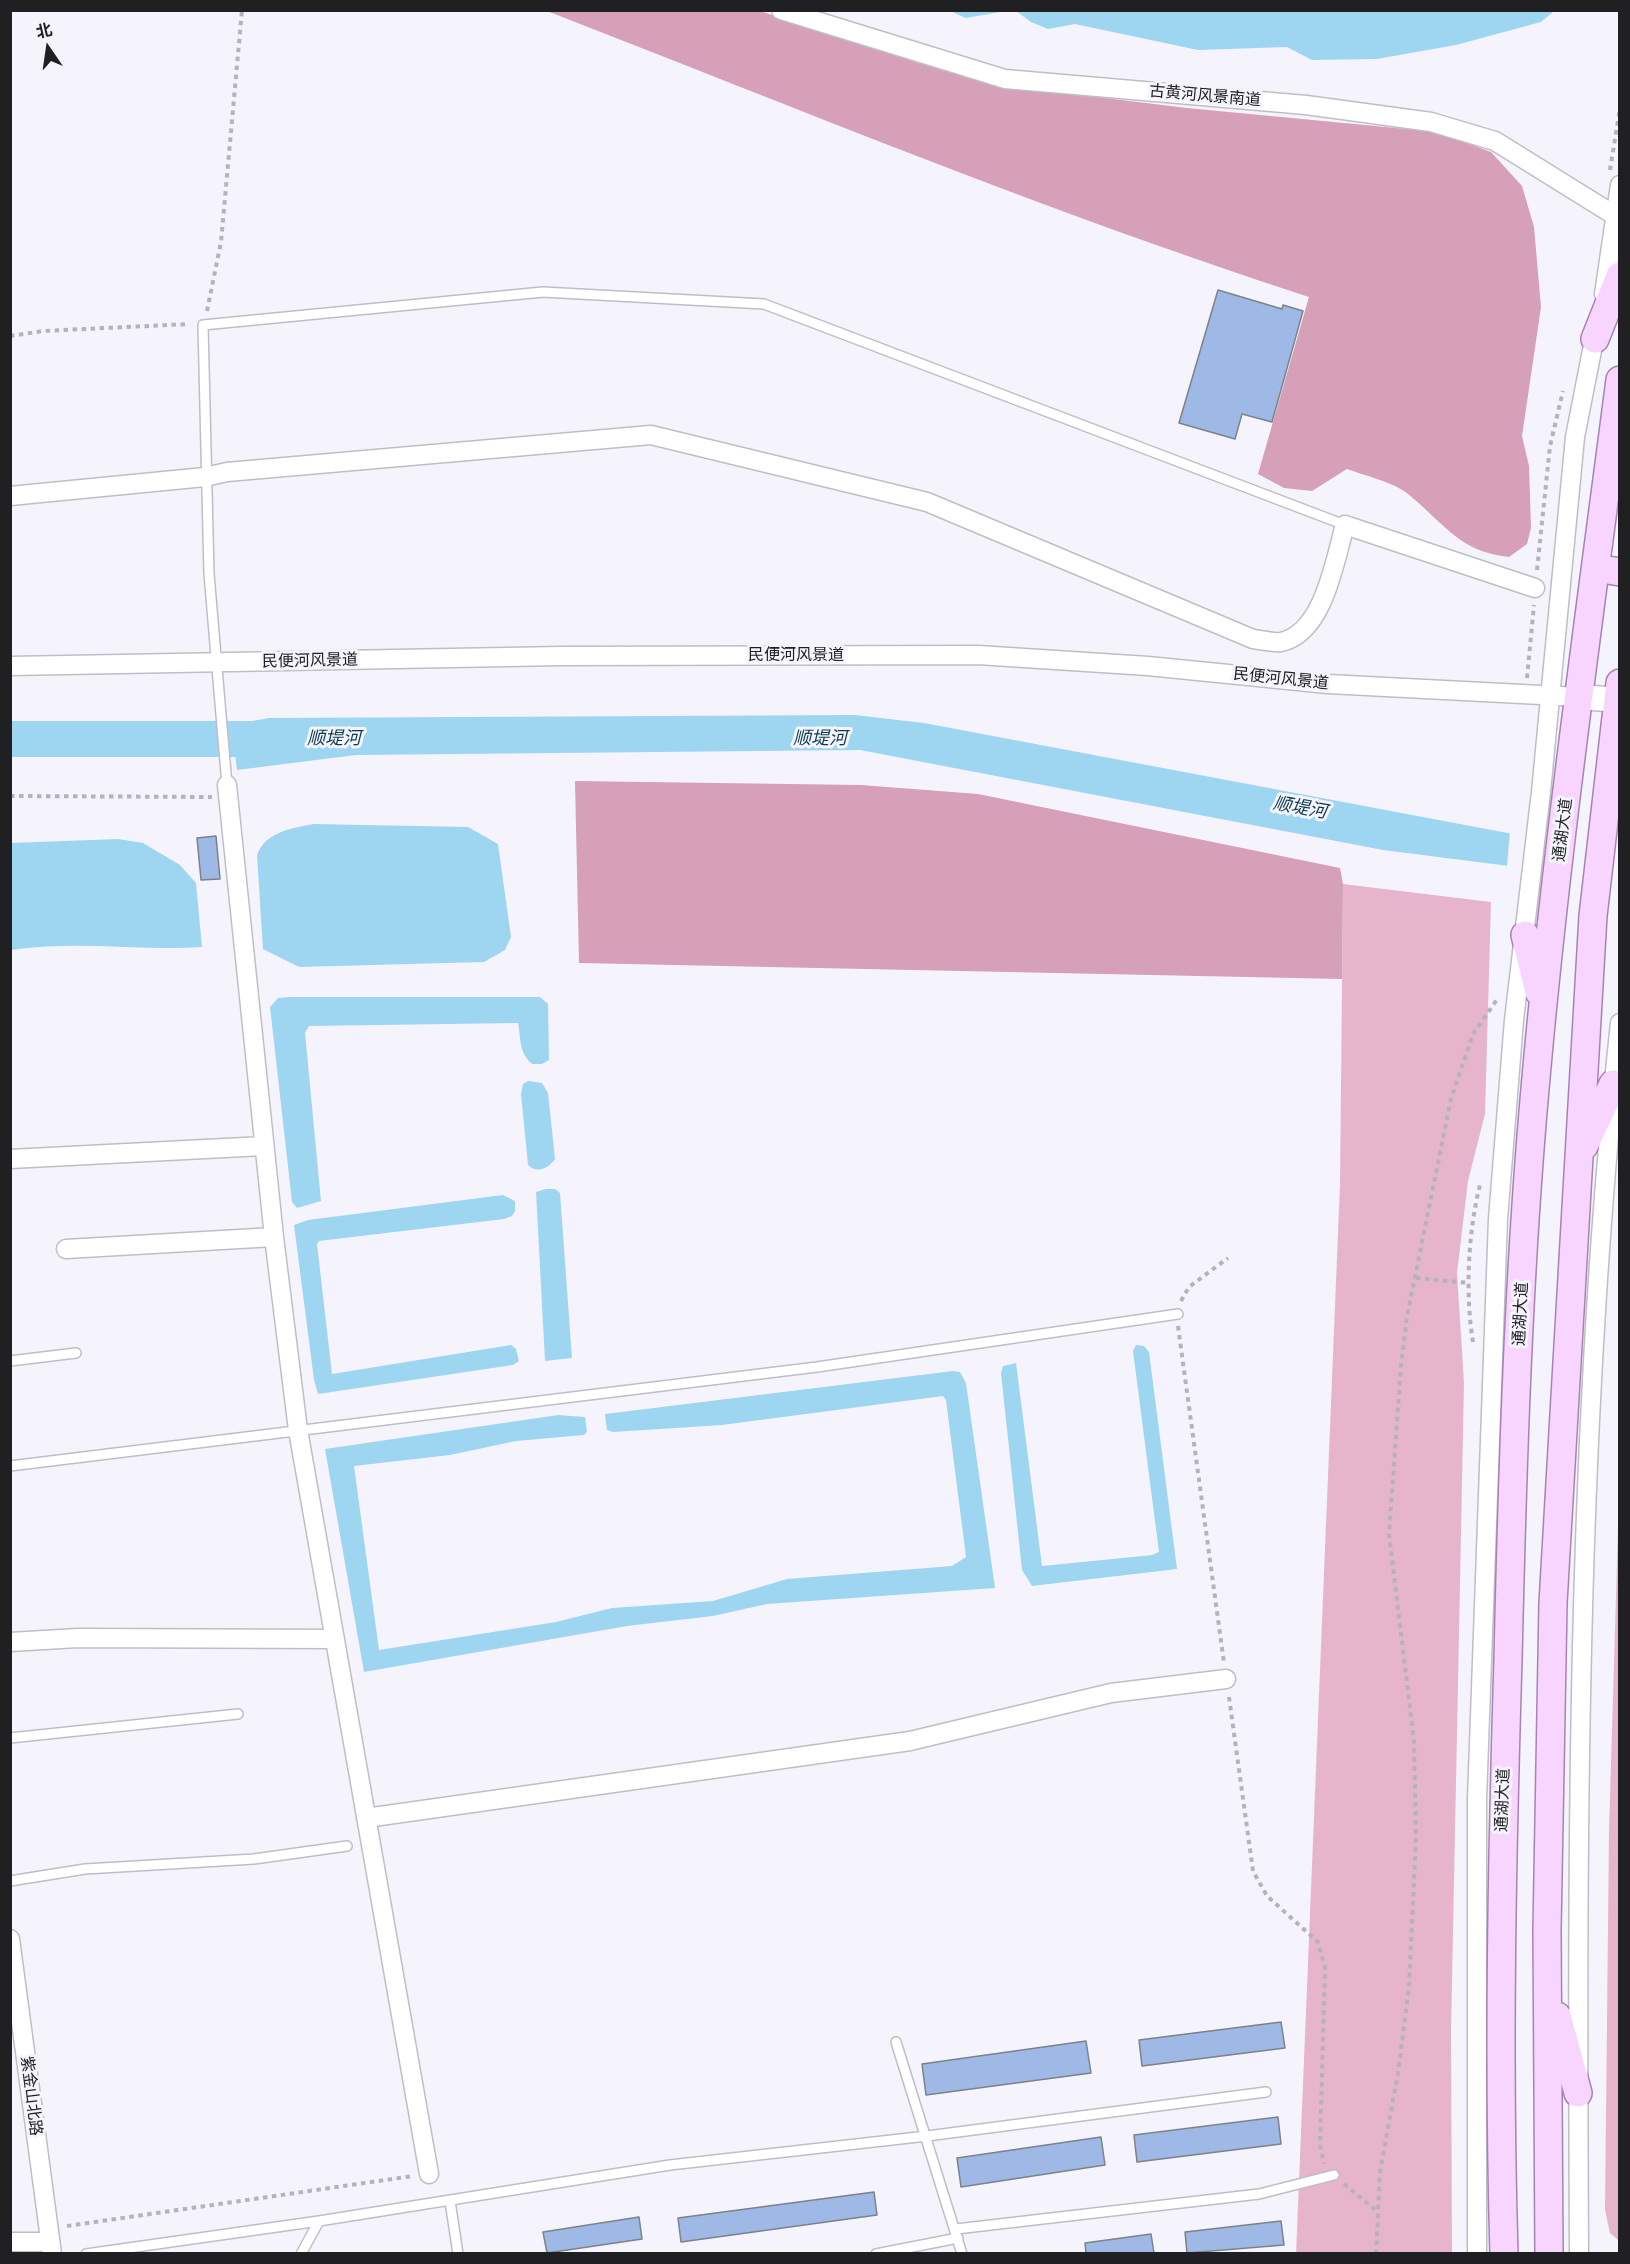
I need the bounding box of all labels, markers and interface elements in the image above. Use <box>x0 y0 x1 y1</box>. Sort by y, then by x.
north arrow <box>18 18 78 78</box>
text: 北 <box>34 19 54 42</box>
street label: 古黄河风景南道 <box>1148 82 1262 110</box>
street label: 民便河风景道 <box>748 645 844 665</box>
street label: 民便河风景道 <box>262 651 358 671</box>
street label: 民便河风景道 <box>1232 664 1330 694</box>
water label: 顺堤河 <box>307 728 361 750</box>
water label: 顺堤河 <box>793 728 847 750</box>
water label: 顺堤河 <box>1272 793 1328 823</box>
street label: 通湖大道 <box>1550 797 1576 863</box>
street label: 通湖大道 <box>1510 1282 1532 1346</box>
street label: 通湖大道 <box>1492 1768 1514 1832</box>
street label: 紫金山北路 <box>17 2055 45 2137</box>

